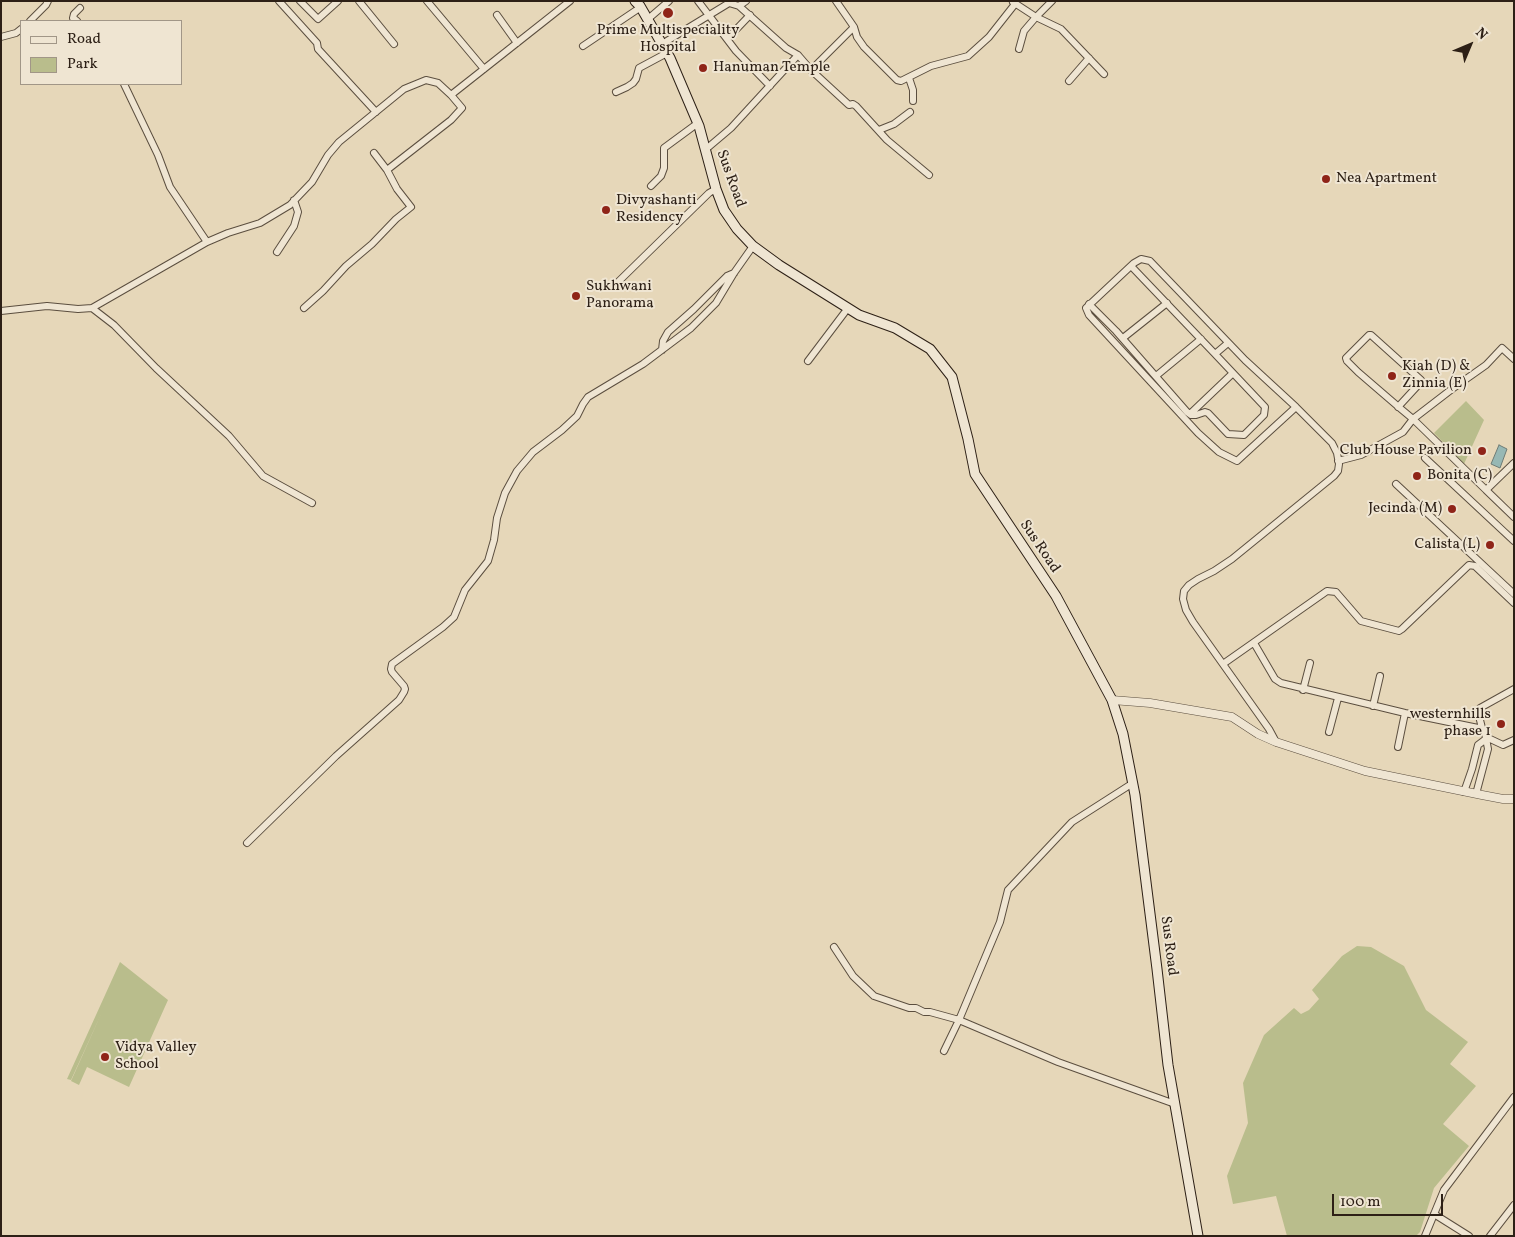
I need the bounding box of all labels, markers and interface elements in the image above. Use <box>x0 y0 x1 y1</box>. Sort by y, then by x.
marker: Prime Multispeciality Hospital <box>661 6 675 20</box>
legend <box>20 20 182 85</box>
north arrow <box>1445 20 1495 70</box>
place label: Prime Multispeciality Hospital <box>597 22 739 57</box>
text: N <box>1471 24 1491 44</box>
text: Road <box>67 29 101 50</box>
text: Park <box>67 54 98 75</box>
place label: Hanuman Temple <box>713 59 830 77</box>
marker: Hanuman Temple <box>697 62 709 74</box>
street label: Sus Road <box>711 148 749 210</box>
place label: Nea Apartment <box>1336 170 1437 188</box>
marker: Nea Apartment <box>1320 173 1332 185</box>
place label: Divyashanti Residency <box>616 192 697 227</box>
marker: Divyashanti Residency <box>600 204 612 216</box>
place label: Sukhwani Panorama <box>586 278 654 313</box>
marker: Sukhwani Panorama <box>570 290 582 302</box>
place label: Kiah (D) & Zinnia (E) <box>1402 358 1470 393</box>
marker: Kiah (D) & Zinnia (E) <box>1386 370 1398 382</box>
place label: Club House Pavilion <box>1340 442 1472 460</box>
marker: Club House Pavilion <box>1476 445 1488 457</box>
place label: Bonita (C) <box>1427 467 1492 485</box>
marker: Bonita (C) <box>1411 470 1423 482</box>
place label: Jecinda (M) <box>1368 500 1442 518</box>
marker: Jecinda (M) <box>1446 503 1458 515</box>
street label: Sus Road <box>1015 517 1063 577</box>
place label: Calista (L) <box>1414 536 1480 554</box>
marker: Calista (L) <box>1484 539 1496 551</box>
place label: westernhills phase 1 <box>1410 706 1491 741</box>
marker: westernhills phase 1 <box>1495 718 1507 730</box>
street label: Sus Road <box>1155 915 1181 977</box>
place label: Vidya Valley School <box>115 1039 197 1074</box>
marker: Vidya Valley School <box>99 1051 111 1063</box>
scale bar <box>1335 1184 1446 1216</box>
text: 100 m <box>1340 1192 1380 1213</box>

